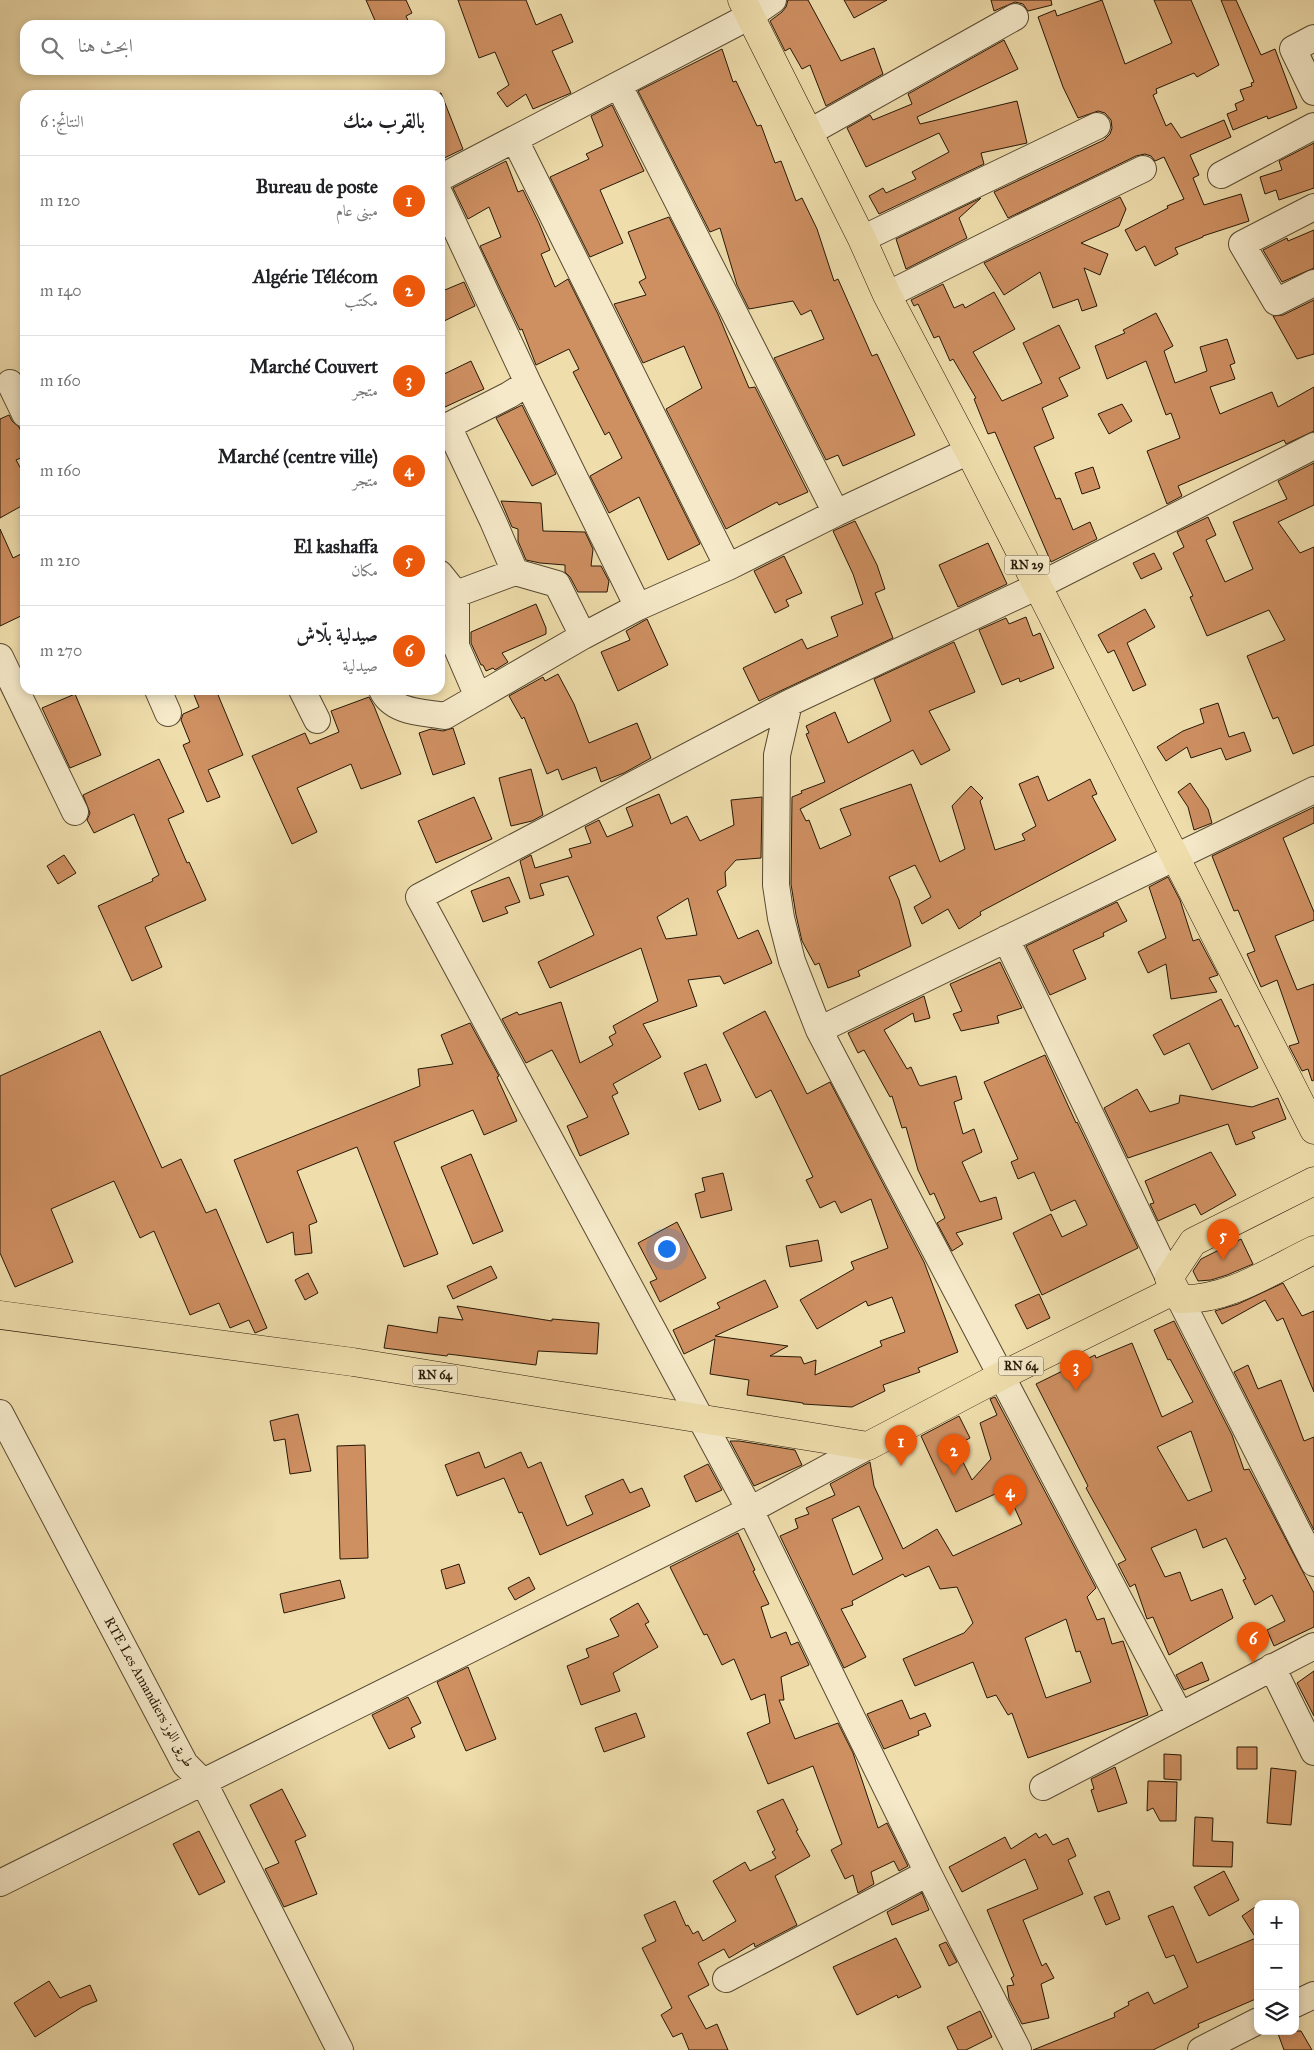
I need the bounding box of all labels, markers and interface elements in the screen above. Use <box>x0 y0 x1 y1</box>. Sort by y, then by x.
search box <box>20 20 445 75</box>
icon: search <box>38 34 66 62</box>
text: ابحث هنا <box>78 34 133 57</box>
text: بالقرب منك <box>343 108 425 134</box>
text: النتائج: 6 <box>40 112 84 131</box>
text: Bureau de poste <box>256 175 378 198</box>
text: 120 m <box>40 191 80 210</box>
text: 1 <box>406 191 412 210</box>
text: مبنى عام <box>336 201 378 220</box>
text: Algérie Télécom <box>253 265 378 288</box>
text: 140 m <box>40 281 81 300</box>
text: 2 <box>405 281 413 300</box>
text: مكتب <box>344 291 378 310</box>
text: Marché Couvert <box>249 355 378 378</box>
text: 160 m <box>40 371 81 390</box>
text: 3 <box>406 371 412 390</box>
text: متجر <box>353 381 378 400</box>
text: Marché (centre ville) <box>218 445 378 468</box>
text: 160 m <box>40 461 81 480</box>
text: 4 <box>405 461 413 480</box>
text: متجر <box>353 471 378 490</box>
text: El kashaffa <box>293 535 378 558</box>
text: 210 m <box>40 551 80 570</box>
text: 5 <box>405 551 413 570</box>
road number: RN 29 <box>1004 556 1050 574</box>
text: مكان <box>351 561 378 580</box>
text: صيدلية بلّاش <box>296 623 378 646</box>
text: 270 m <box>40 641 82 660</box>
text: 6 <box>405 641 413 660</box>
text: صيدلية <box>343 656 378 675</box>
pin: 5 <box>1207 1219 1239 1260</box>
your location <box>654 1236 680 1262</box>
pin: 3 <box>1060 1350 1092 1391</box>
road number: RN 64 <box>998 1356 1044 1375</box>
road number: RN 64 <box>412 1366 458 1384</box>
pin: 1 <box>885 1425 917 1466</box>
pin: 2 <box>938 1434 970 1475</box>
pin: 4 <box>994 1475 1026 1516</box>
street label: RTE Les Amandiers طريق اللوز <box>101 1614 197 1770</box>
pin: 6 <box>1237 1622 1269 1663</box>
map controls <box>1254 1900 1299 2035</box>
button: + <box>1254 1900 1299 1945</box>
button: − <box>1254 1945 1299 1990</box>
button: layers <box>1254 1990 1299 2035</box>

